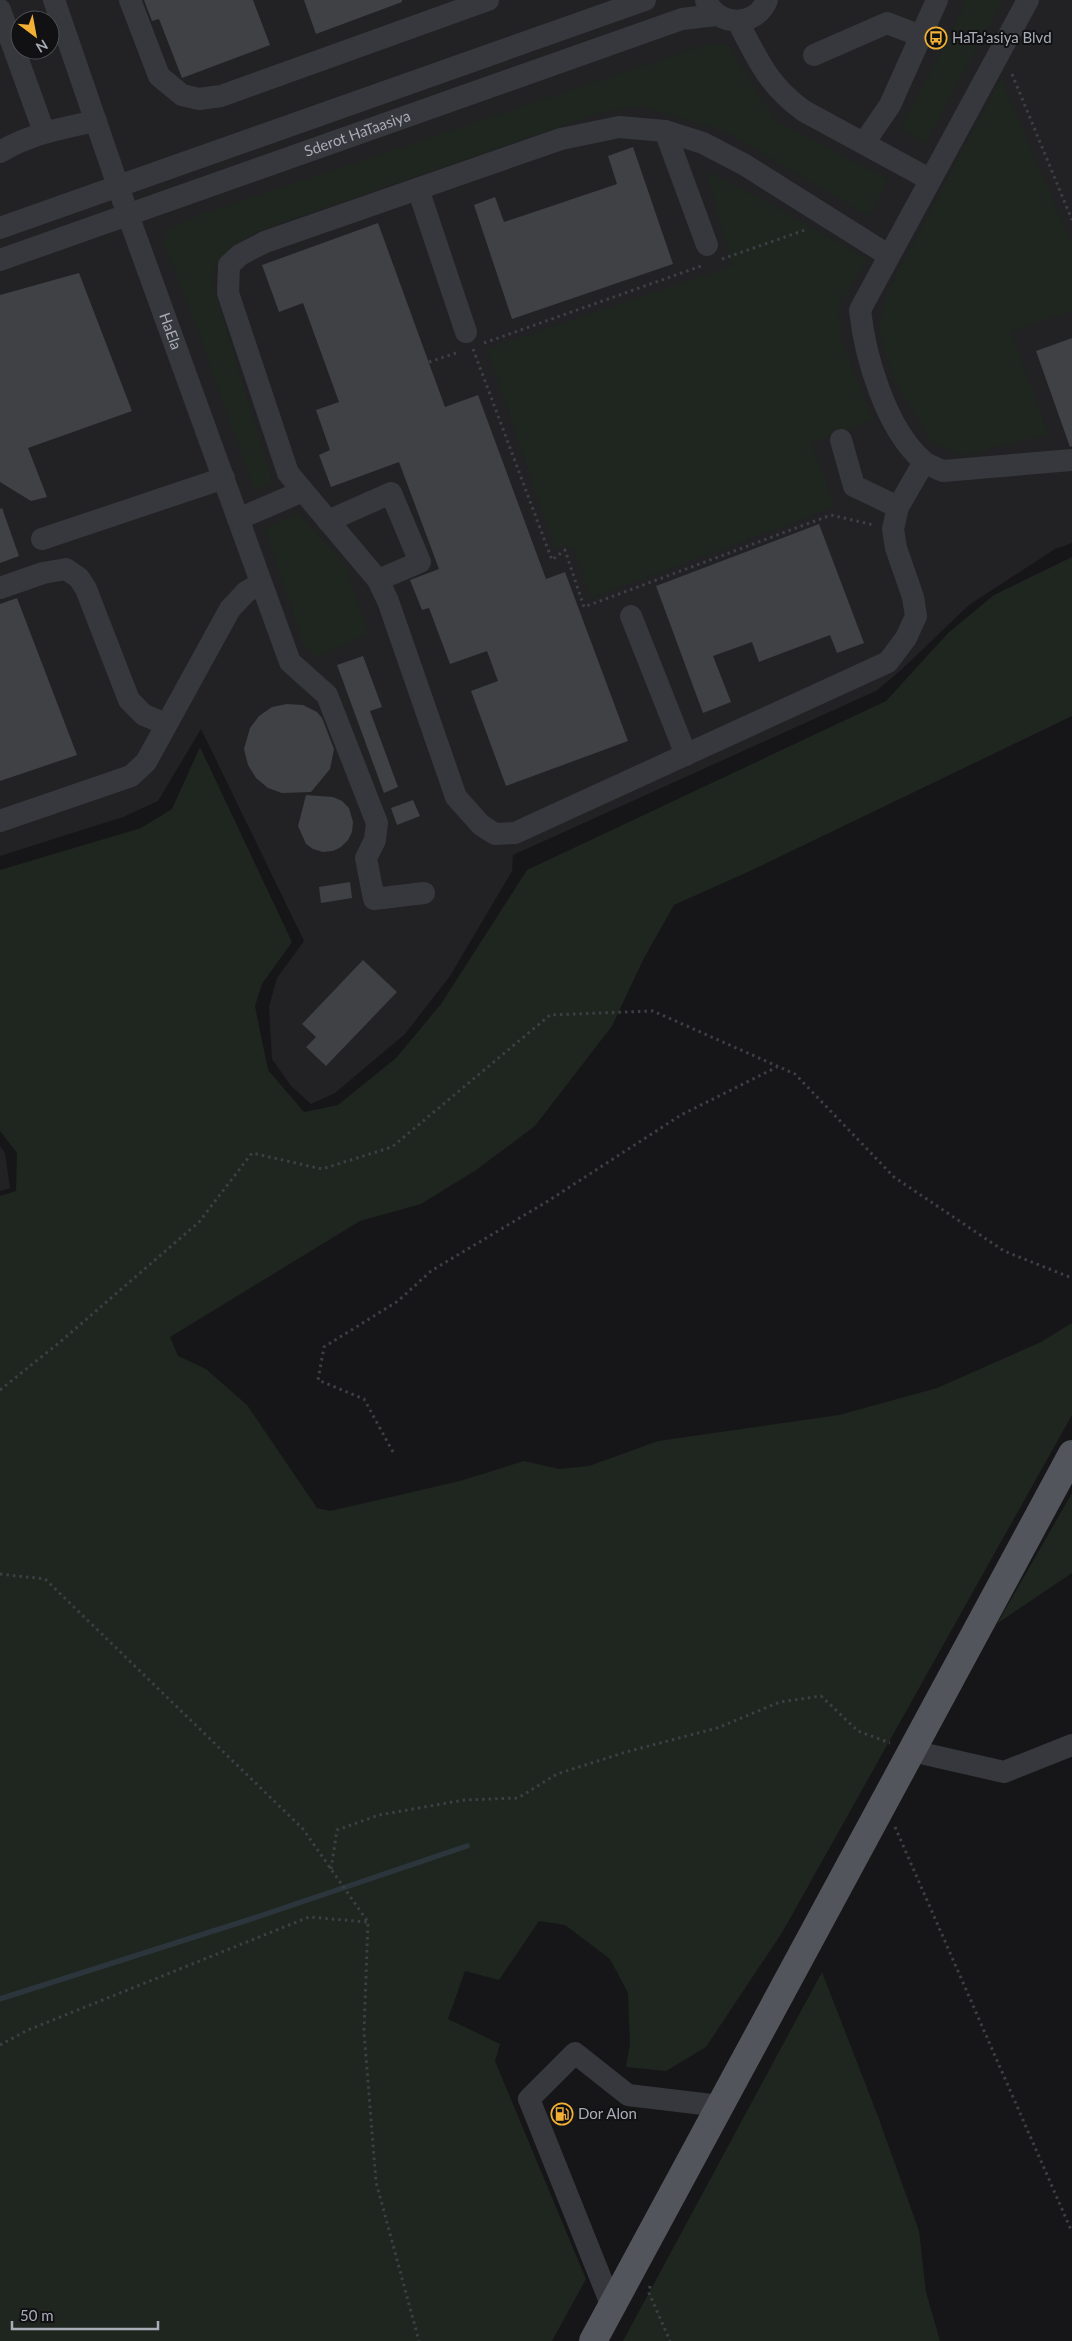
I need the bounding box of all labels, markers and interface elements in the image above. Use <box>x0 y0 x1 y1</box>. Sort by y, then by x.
north arrow <box>10 10 60 60</box>
bus stop icon: HaTa'asiya Blvd <box>924 26 948 50</box>
place label: HaTa'asiya Blvd <box>952 28 1052 46</box>
text: N <box>33 36 51 57</box>
street label: Sderot HaTaasiya <box>302 106 412 160</box>
street label: HaEla <box>156 310 186 352</box>
fuel station icon: Dor Alon <box>550 2102 574 2126</box>
place label: Dor Alon <box>578 2104 637 2122</box>
scale bar <box>12 2298 159 2330</box>
text: 50 m <box>20 2306 54 2324</box>

